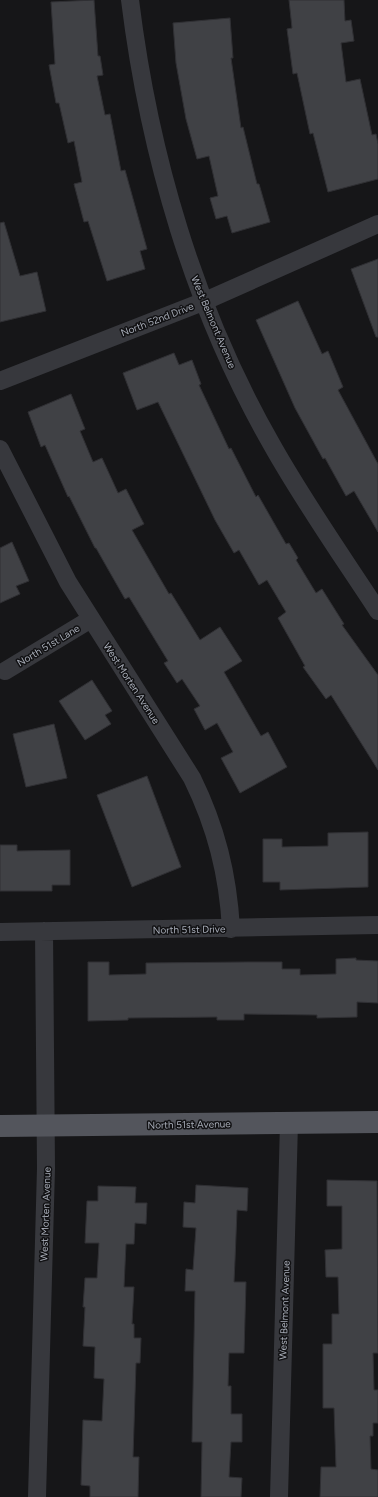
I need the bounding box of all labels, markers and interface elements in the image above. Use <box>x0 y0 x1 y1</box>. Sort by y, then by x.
street label: West Belmont Avenue <box>188 274 239 371</box>
street label: North 52nd Drive <box>119 299 196 339</box>
street label: North 51st Lane <box>15 621 82 669</box>
street label: West Morten Avenue <box>100 640 163 727</box>
street label: North 51st Drive <box>153 922 226 937</box>
street label: North 51st Avenue <box>147 1117 231 1132</box>
street label: West Morten Avenue <box>37 1166 54 1261</box>
street label: West Belmont Avenue <box>276 1260 293 1360</box>

